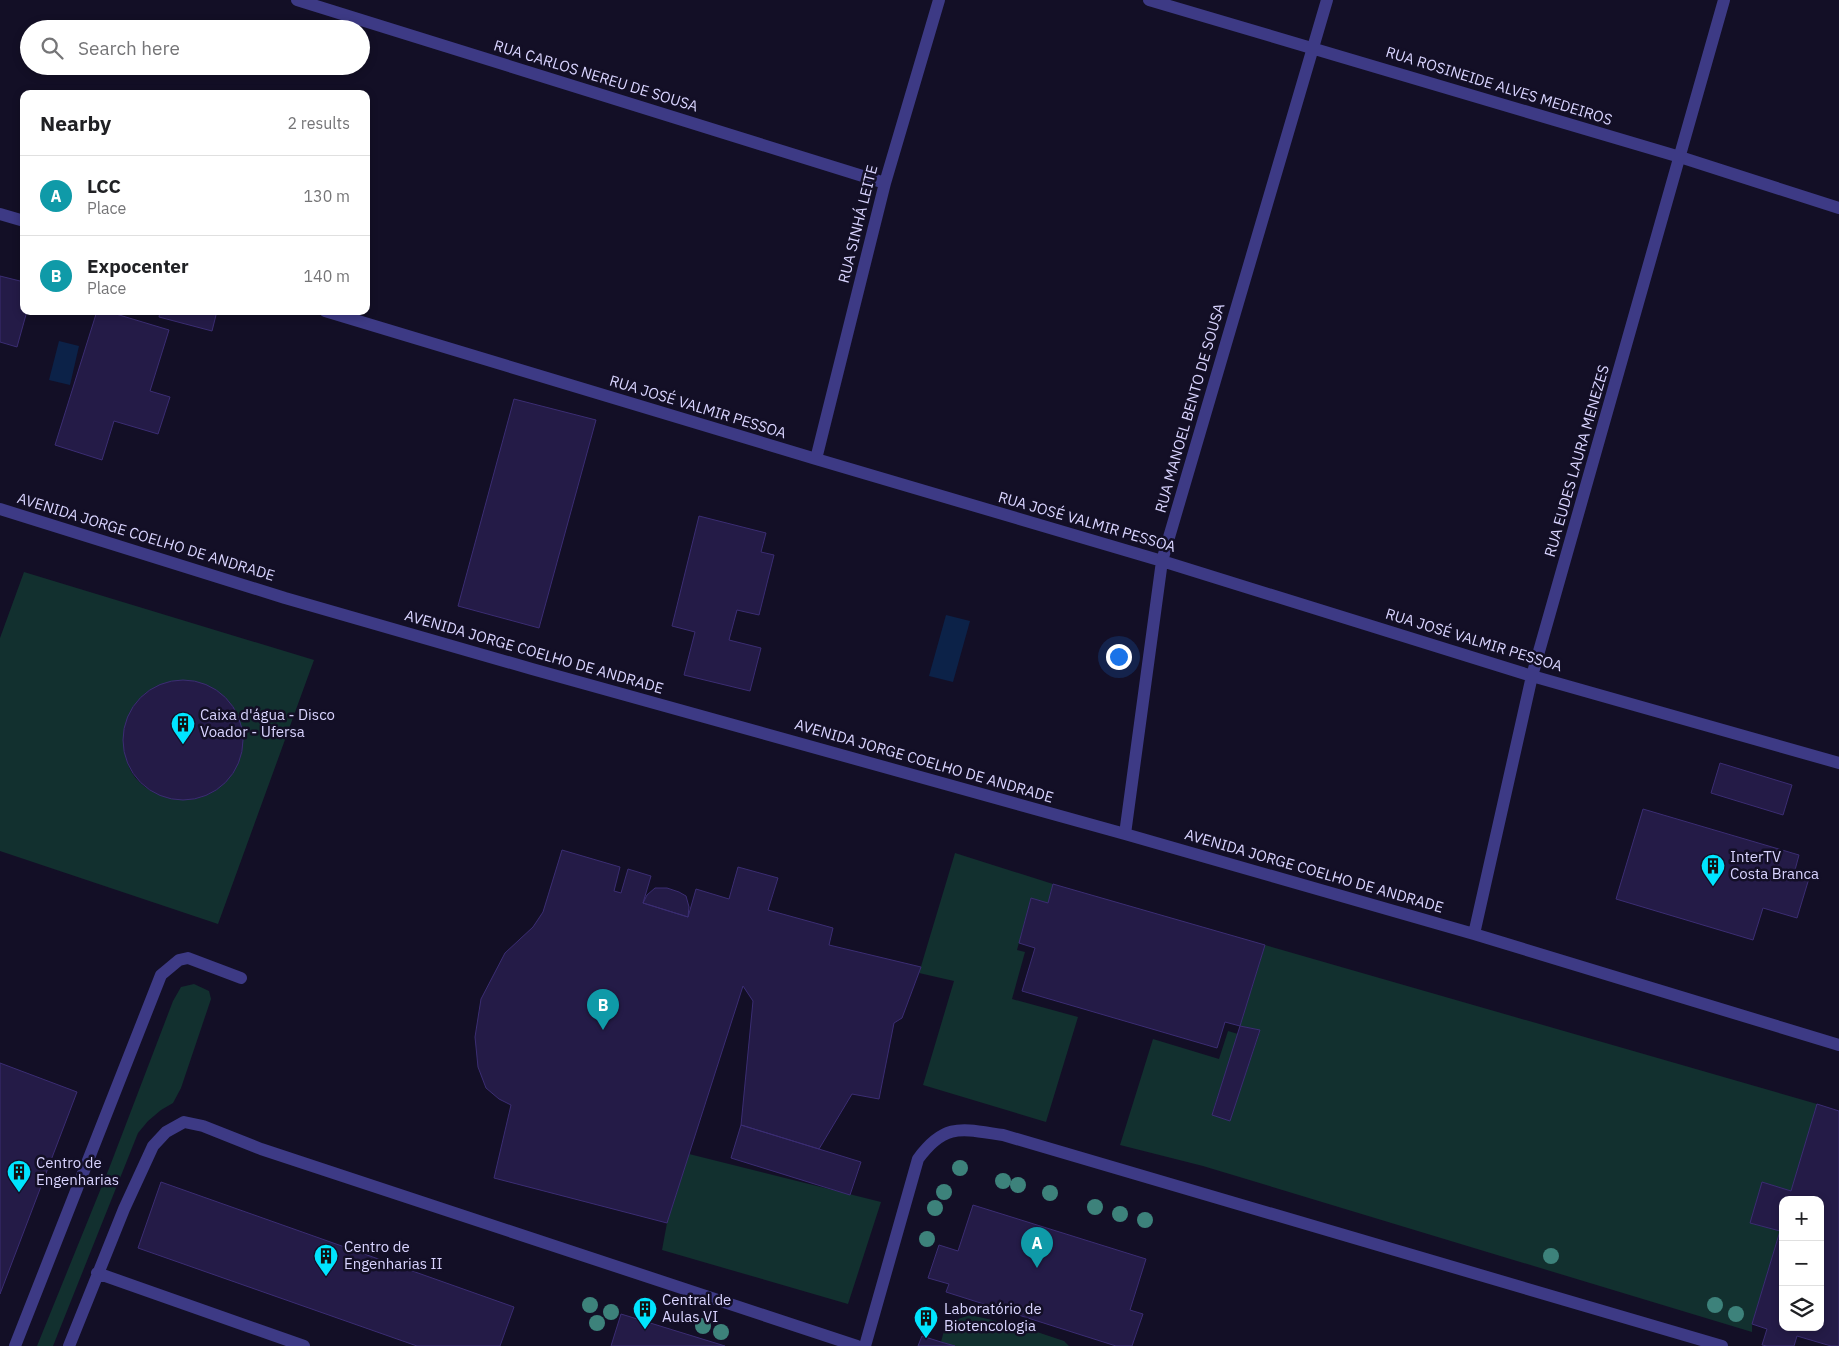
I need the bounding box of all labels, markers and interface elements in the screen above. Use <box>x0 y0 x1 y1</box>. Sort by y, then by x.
search box <box>20 20 370 75</box>
icon: search <box>38 34 66 62</box>
street label: RUA CARLOS NEREU DE SOUSA <box>492 35 701 116</box>
text: Search here <box>78 36 180 60</box>
street label: RUA ROSINEIDE ALVES MEDEIROS <box>1384 42 1615 129</box>
text: Nearby <box>40 109 111 137</box>
text: 2 results <box>287 113 350 133</box>
street label: RUA SINHÁ LEITE <box>834 163 881 285</box>
text: LCC <box>87 174 121 198</box>
text: A <box>51 186 61 206</box>
text: 130 m <box>303 186 350 206</box>
text: Place <box>87 198 126 218</box>
text: Expocenter <box>87 254 189 278</box>
text: B <box>51 266 61 286</box>
text: 140 m <box>303 266 350 286</box>
text: Place <box>87 278 126 298</box>
street label: RUA MANOEL BENTO DE SOUSA <box>1150 301 1229 515</box>
street label: RUA EUDES LAURA MENEZES <box>1540 363 1613 559</box>
street label: RUA JOSÉ VALMIR PESSOA <box>607 371 789 443</box>
street label: RUA JOSÉ VALMIR PESSOA <box>996 487 1179 556</box>
street label: AVENIDA JORGE COELHO DE ANDRADE <box>15 488 277 585</box>
street label: RUA JOSÉ VALMIR PESSOA <box>1383 604 1565 676</box>
street label: AVENIDA JORGE COELHO DE ANDRADE <box>403 605 666 698</box>
your location <box>1106 644 1132 670</box>
place label: Caixa d'água - Disco Voador - Ufersa <box>200 705 335 741</box>
building icon: Caixa d'água - Disco Voador - Ufersa <box>170 711 196 745</box>
street label: AVENIDA JORGE COELHO DE ANDRADE <box>793 714 1056 807</box>
street label: AVENIDA JORGE COELHO DE ANDRADE <box>1183 824 1446 917</box>
place label: InterTV Costa Branca <box>1730 847 1819 883</box>
building icon: InterTV Costa Branca <box>1700 853 1726 887</box>
pin: B <box>587 989 619 1030</box>
place label: Centro de Engenharias <box>36 1153 119 1189</box>
building icon: Centro de Engenharias <box>6 1159 32 1193</box>
map controls <box>1779 1196 1824 1331</box>
button: + <box>1779 1196 1824 1241</box>
pin: A <box>1021 1227 1053 1268</box>
place label: Centro de Engenharias II <box>344 1237 443 1273</box>
button: − <box>1779 1241 1824 1286</box>
building icon: Centro de Engenharias II <box>313 1243 339 1277</box>
button: layers <box>1779 1286 1824 1331</box>
place label: Central de Aulas VI <box>662 1290 731 1326</box>
building icon: Central de Aulas VI <box>632 1296 658 1330</box>
place label: Laboratório de Biotencologia <box>944 1299 1042 1335</box>
building icon: Laboratório de Biotencologia <box>913 1305 939 1339</box>

